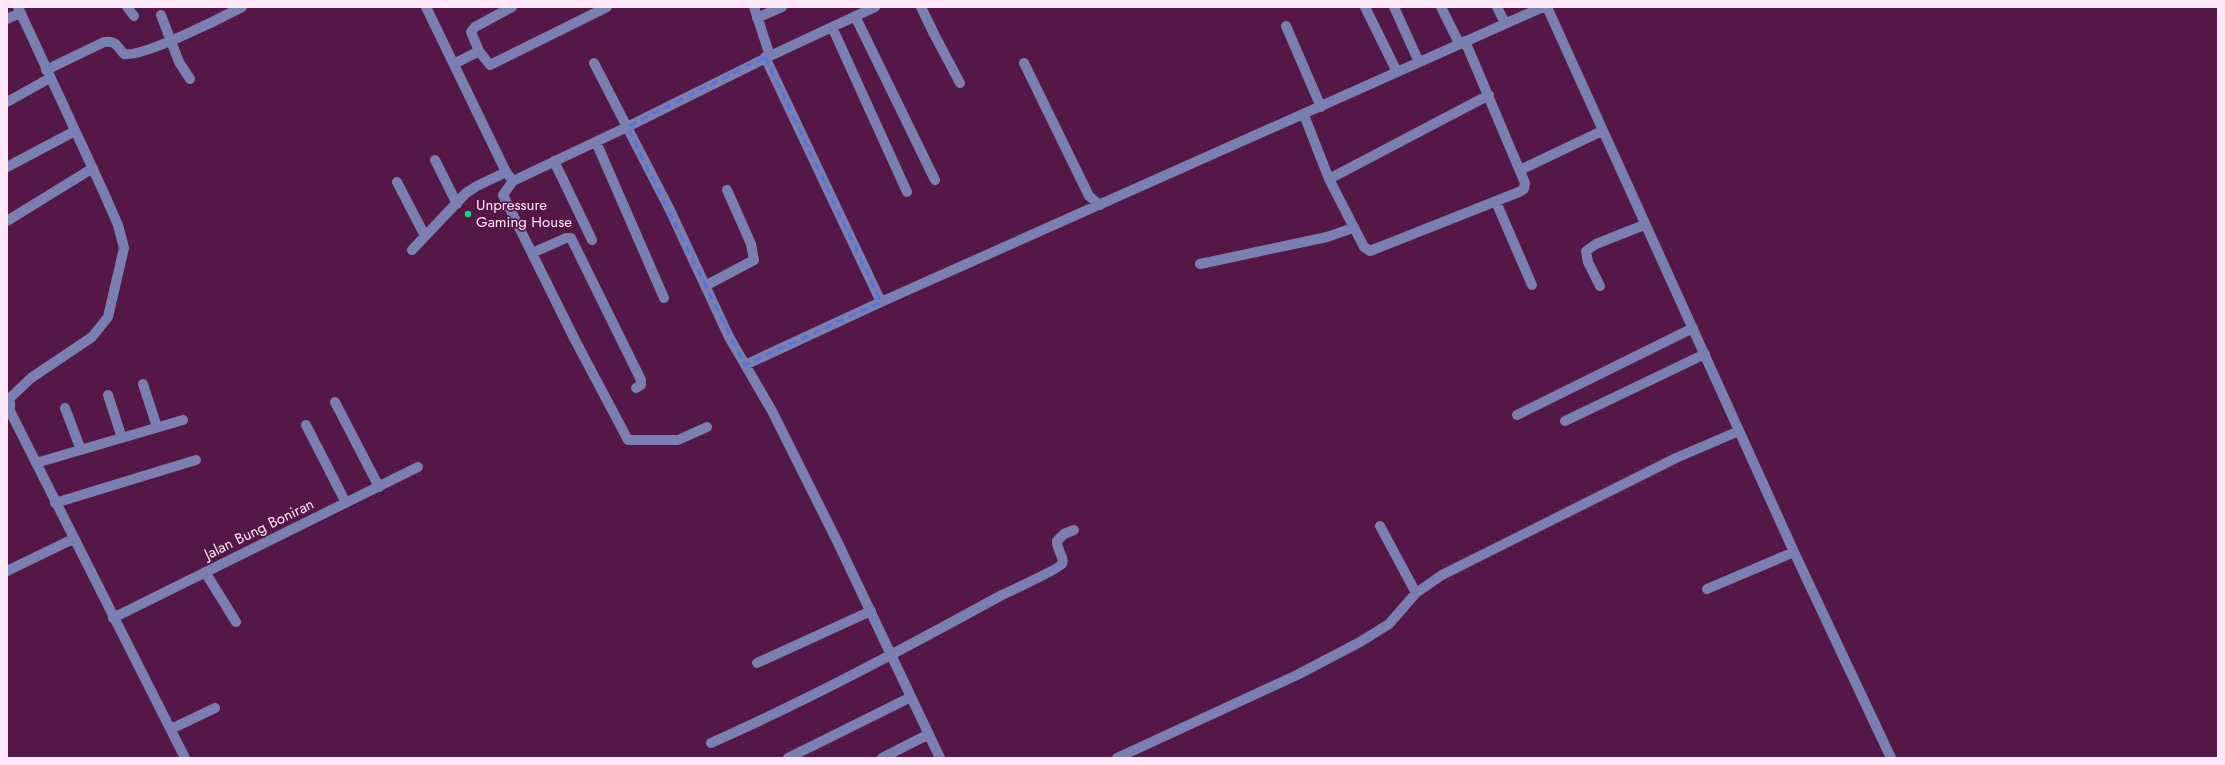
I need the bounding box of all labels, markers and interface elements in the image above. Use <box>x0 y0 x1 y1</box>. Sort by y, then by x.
place label: Unpressure Gaming House <box>476 194 572 233</box>
marker: Unpressure Gaming House <box>463 209 473 219</box>
street label: Jalan Bung Boniran <box>199 493 318 566</box>

